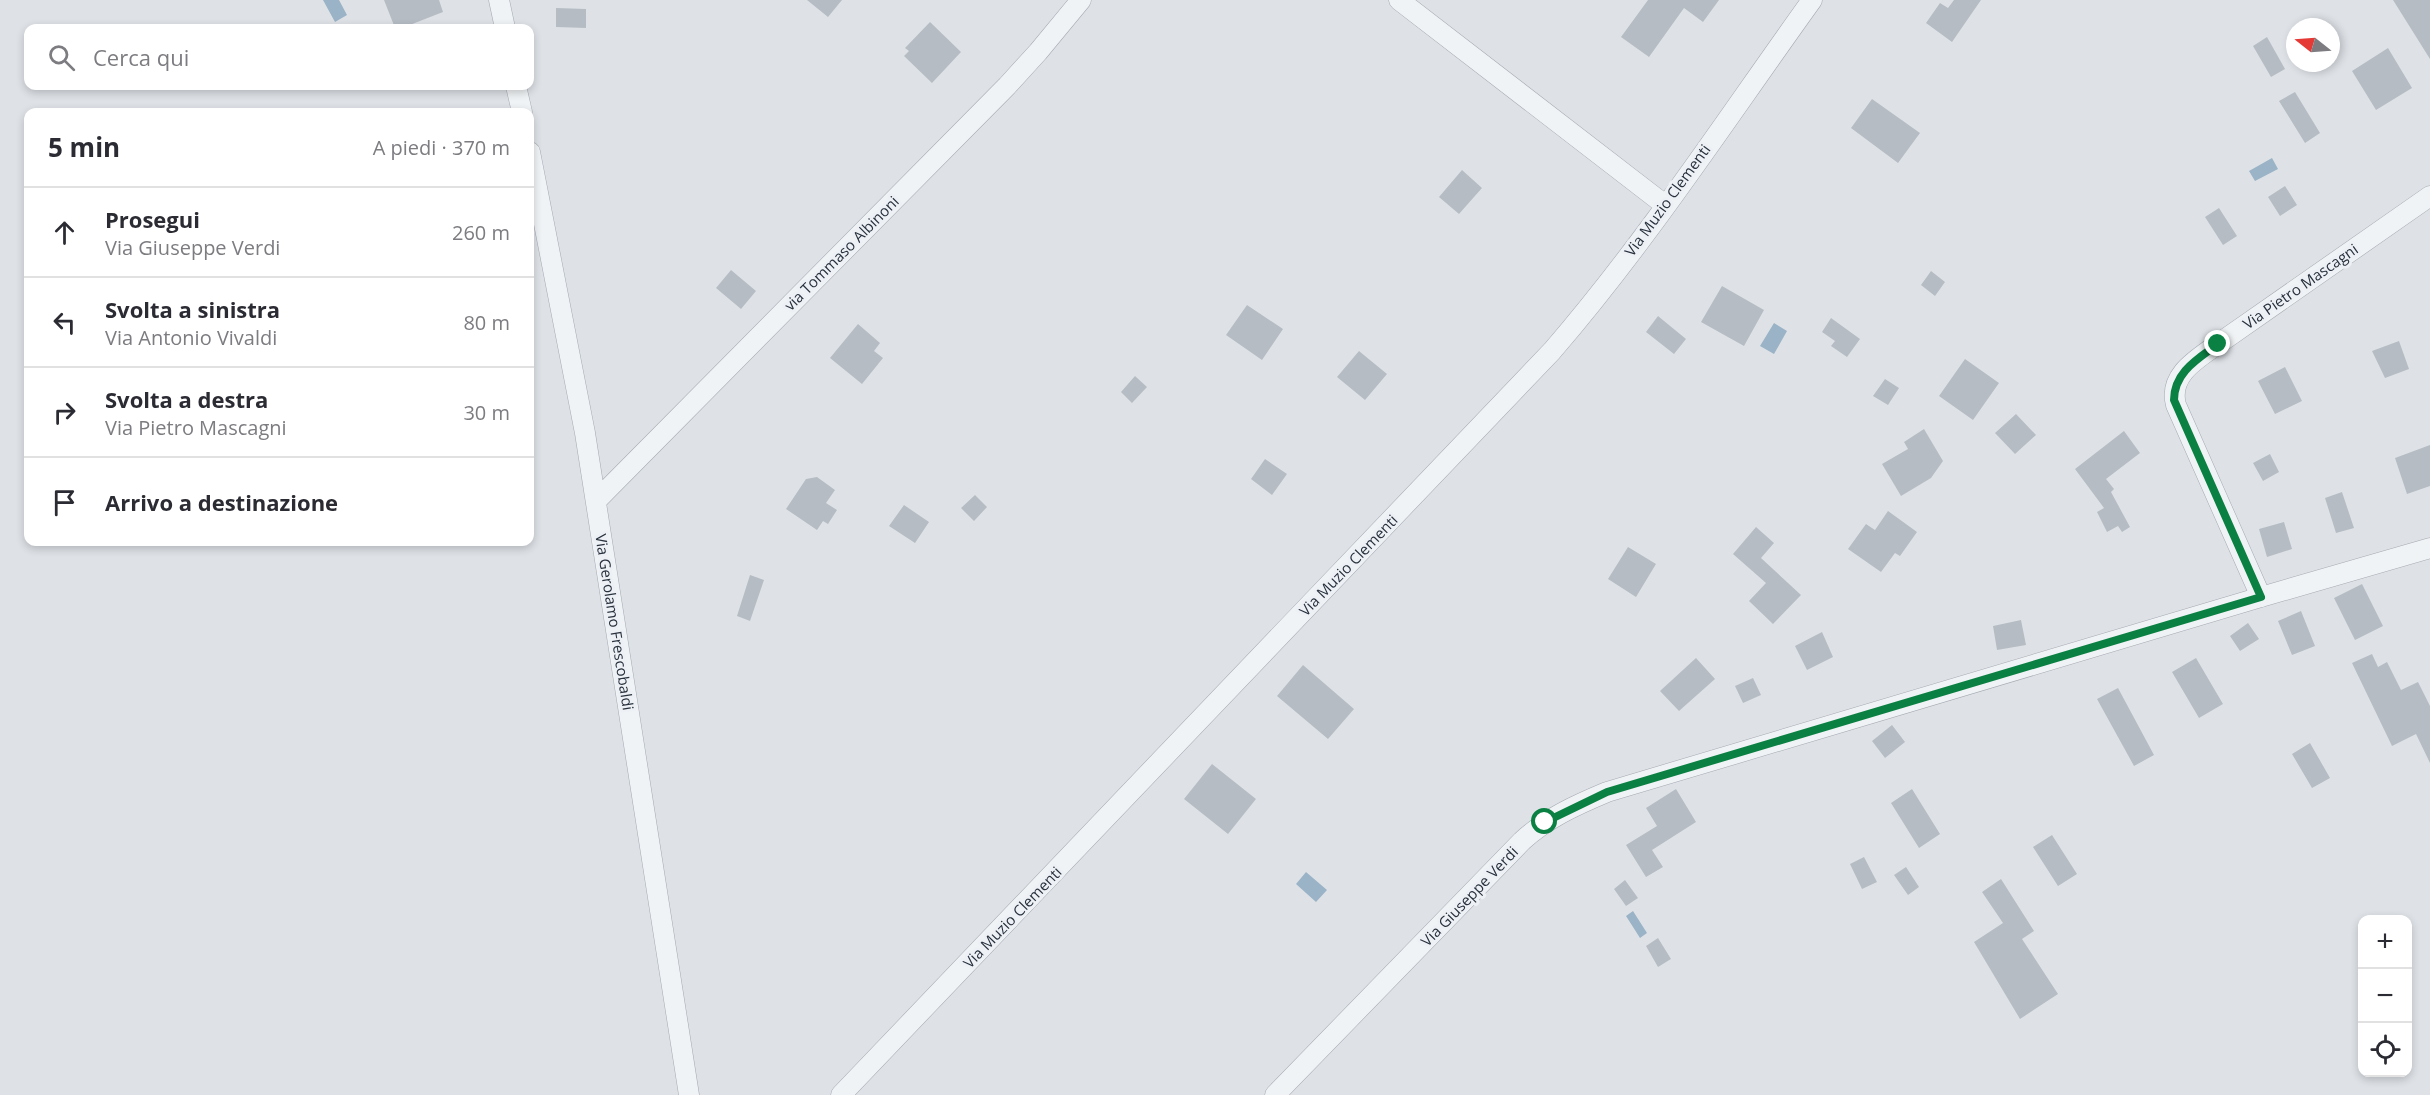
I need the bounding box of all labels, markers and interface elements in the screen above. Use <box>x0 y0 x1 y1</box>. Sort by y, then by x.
north arrow <box>2286 18 2340 72</box>
search box <box>24 24 534 90</box>
icon: search <box>45 41 78 74</box>
text: Cerca qui <box>93 42 189 72</box>
text: 5 min <box>48 129 120 165</box>
text: A piedi · 370 m <box>373 134 510 161</box>
street label: Via Muzio Clementi <box>1620 140 1714 260</box>
street label: via Tommaso Albinoni <box>779 191 903 315</box>
text: Prosegui <box>105 204 200 234</box>
icon: ahead <box>48 216 81 249</box>
text: 260 m <box>452 219 510 246</box>
text: Via Giuseppe Verdi <box>105 234 280 261</box>
street label: Via Pietro Mascagni <box>2238 239 2362 333</box>
text: Svolta a sinistra <box>105 294 280 324</box>
icon: left <box>48 306 81 339</box>
text: 80 m <box>463 309 510 336</box>
text: Via Antonio Vivaldi <box>105 324 277 351</box>
route end <box>2204 330 2230 356</box>
text: Svolta a destra <box>105 384 268 414</box>
icon: right <box>48 396 81 429</box>
text: 30 m <box>463 399 510 426</box>
text: Via Pietro Mascagni <box>105 414 287 441</box>
icon: arrive <box>48 486 81 519</box>
text: Arrivo a destinazione <box>105 487 338 517</box>
street label: Via Muzio Clementi <box>1294 510 1402 620</box>
street label: Via Gerolamo Frescobaldi <box>591 532 639 712</box>
route start <box>1531 808 1557 834</box>
street label: Via Giuseppe Verdi <box>1416 842 1522 950</box>
street label: Via Muzio Clementi <box>958 862 1066 972</box>
map controls <box>2358 915 2412 1077</box>
button: + <box>2358 915 2412 969</box>
button: − <box>2358 969 2412 1023</box>
button: locate <box>2358 1023 2412 1077</box>

